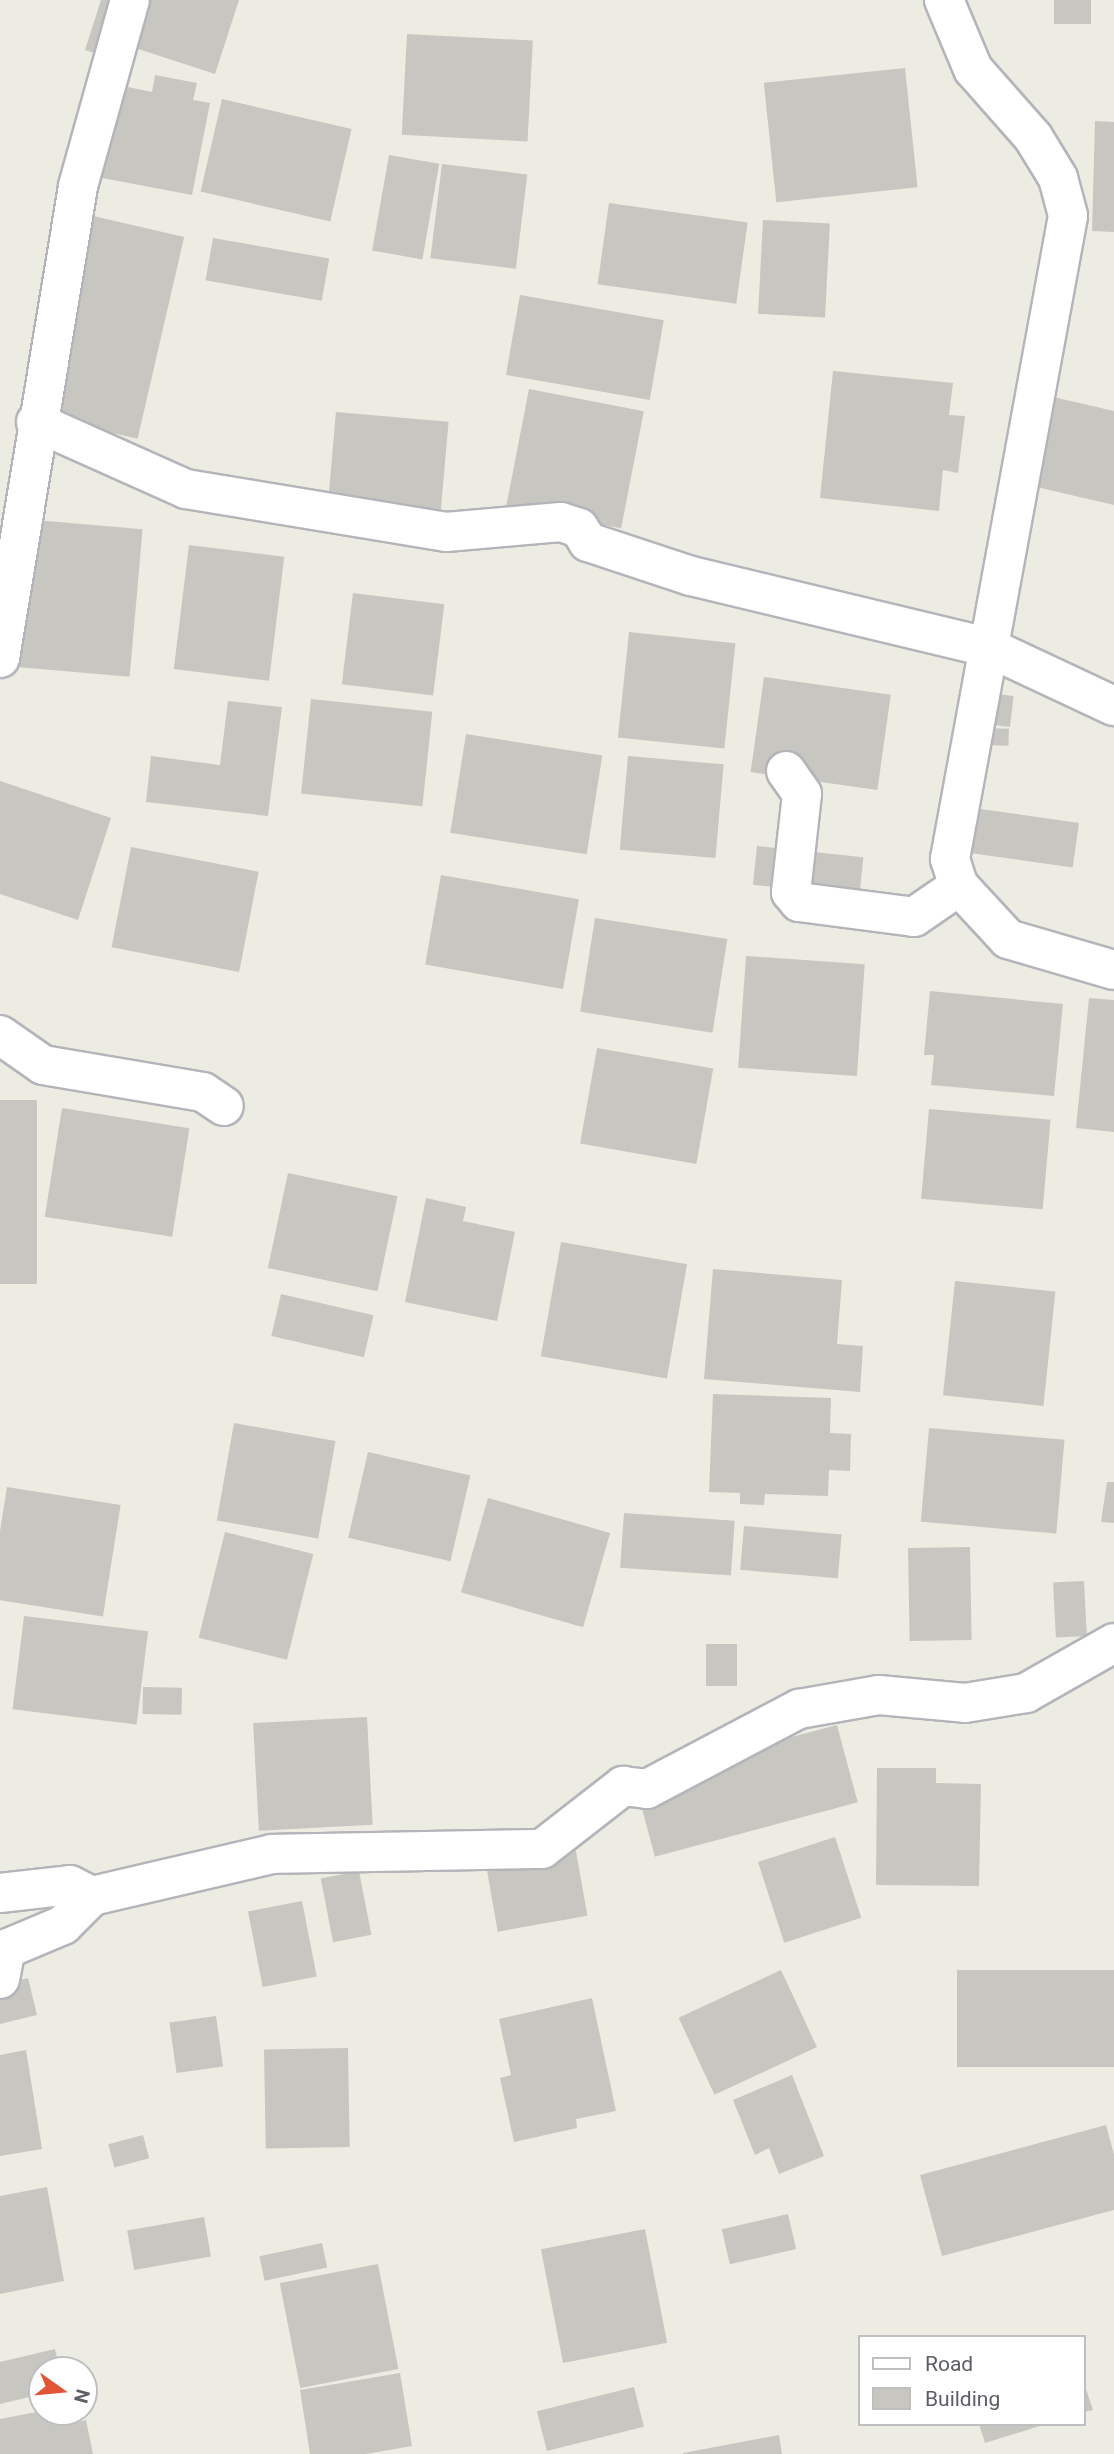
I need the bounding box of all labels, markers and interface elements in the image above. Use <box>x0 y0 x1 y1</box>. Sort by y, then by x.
legend <box>858 2335 1086 2426</box>
text: Road <box>925 2352 973 2376</box>
north arrow <box>28 2356 98 2426</box>
text: N <box>69 2387 95 2405</box>
text: Building <box>925 2387 1000 2411</box>

